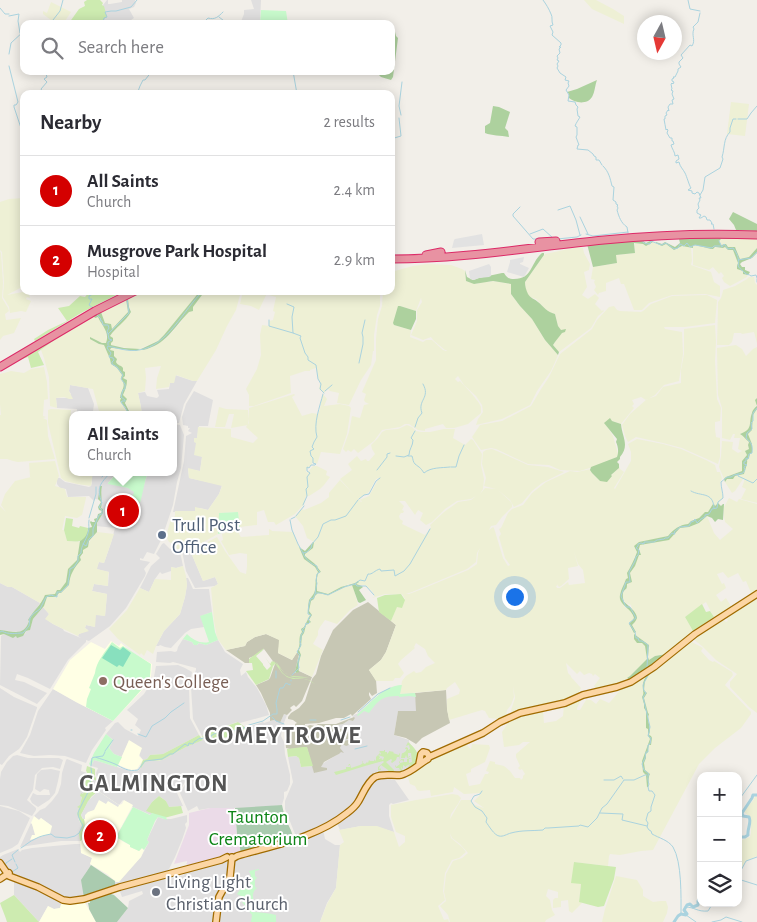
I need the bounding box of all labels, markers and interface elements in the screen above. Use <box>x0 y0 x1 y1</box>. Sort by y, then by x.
north arrow <box>637 15 682 60</box>
search box <box>20 20 395 75</box>
icon: search <box>38 34 66 62</box>
text: Search here <box>78 38 164 57</box>
text: Nearby <box>40 112 101 133</box>
text: 2 results <box>323 114 375 130</box>
text: All Saints <box>87 172 158 191</box>
text: 1 <box>53 182 59 198</box>
text: 2.4 km <box>334 182 375 198</box>
text: Church <box>87 194 131 210</box>
text: Musgrove Park Hospital <box>87 242 267 261</box>
text: 2 <box>52 252 60 268</box>
text: 2.9 km <box>334 252 375 268</box>
text: Hospital <box>87 264 140 280</box>
popup <box>69 411 177 476</box>
text: All Saints <box>87 425 159 444</box>
text: Church <box>87 447 132 463</box>
pin: 1 <box>107 492 139 530</box>
place label: Trull Post Office <box>172 516 240 557</box>
marker: Trull Post Office <box>156 529 168 541</box>
your location <box>502 584 528 610</box>
place label: Queen's College <box>113 673 229 692</box>
marker: Queen's College <box>97 675 109 687</box>
district label: COMEYTROWE <box>204 724 362 748</box>
district label: GALMINGTON <box>79 772 229 796</box>
map controls <box>697 772 742 907</box>
button: + <box>697 772 742 817</box>
park label: Taunton Crematorium <box>209 808 307 849</box>
pin: 2 <box>84 817 116 855</box>
button: − <box>697 817 742 862</box>
button: layers <box>697 862 742 907</box>
place label: Living Light Christian Church <box>166 873 288 914</box>
marker: Living Light Christian Church <box>150 886 162 898</box>

